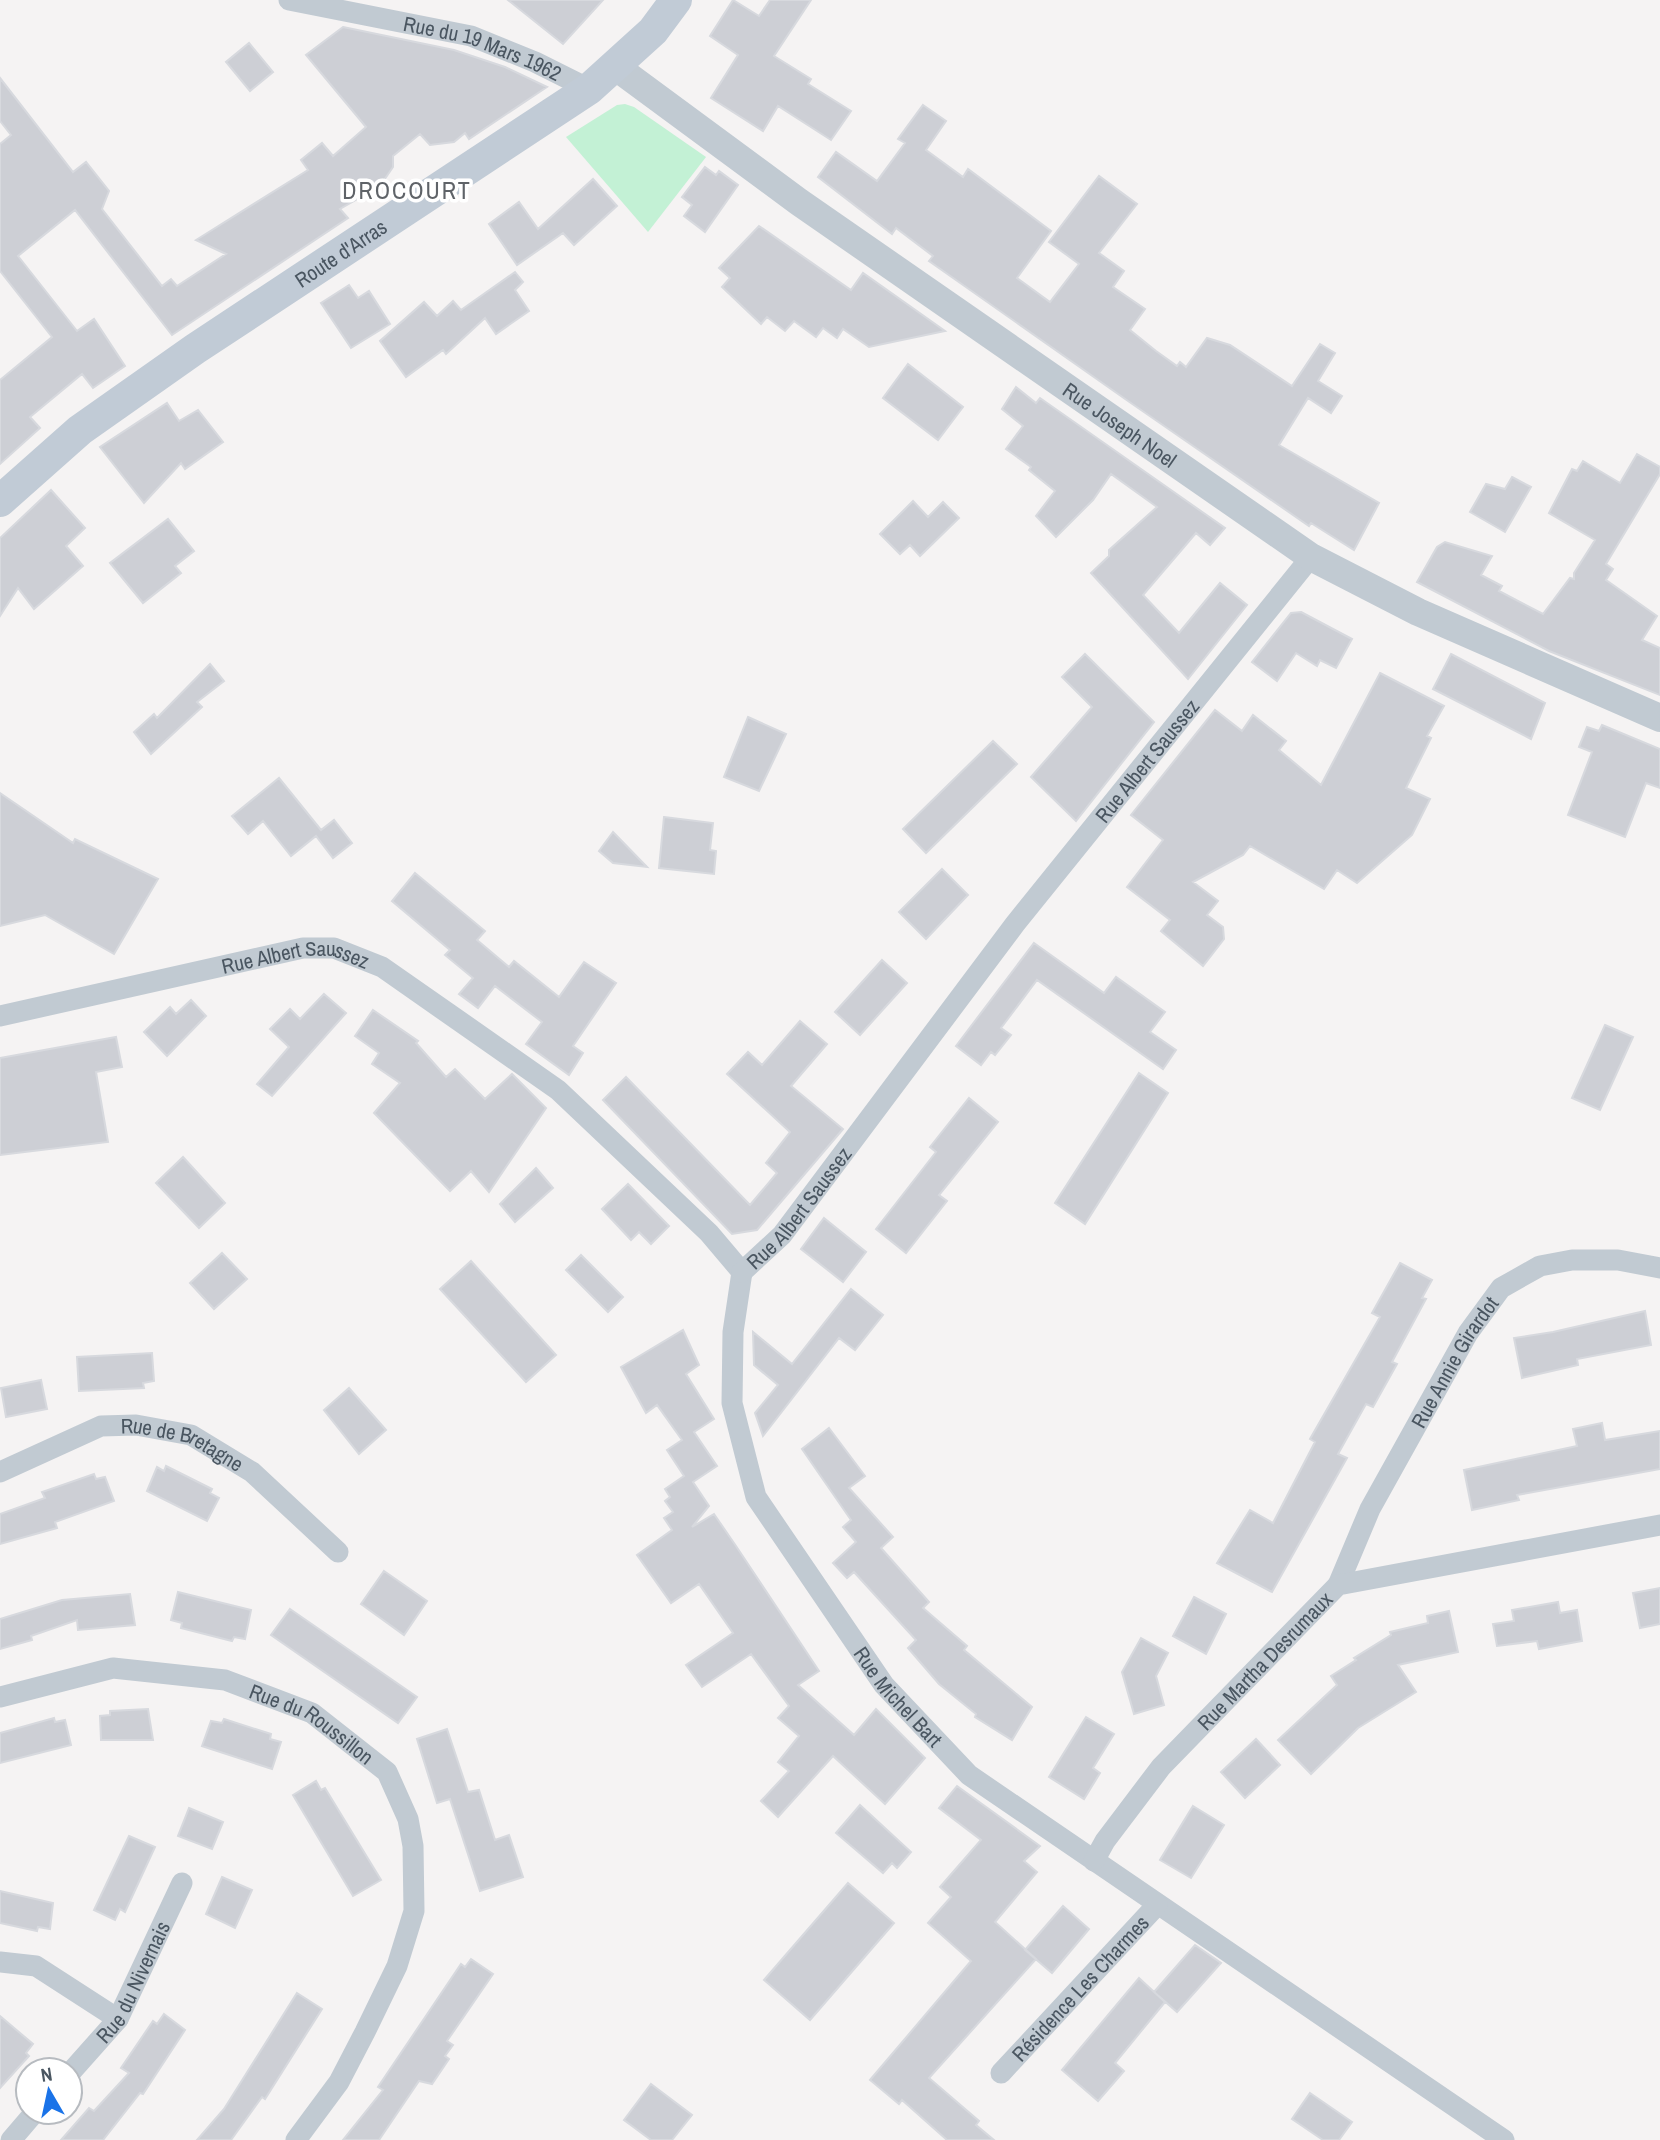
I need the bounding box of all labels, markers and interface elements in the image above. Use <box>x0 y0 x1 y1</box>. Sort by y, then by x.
street label: Rue du 19 Mars 1962 <box>401 9 567 88</box>
district label: DROCOURT <box>342 174 472 206</box>
street label: Route d'Arras <box>289 212 392 294</box>
street label: Rue Joseph Noel <box>1057 375 1183 474</box>
street label: Rue Albert Saussez <box>1088 692 1206 829</box>
street label: Rue Albert Saussez <box>219 933 374 980</box>
street label: Rue Albert Saussez <box>740 1140 858 1276</box>
street label: Rue Annie Girardot <box>1404 1290 1505 1433</box>
street label: Rue de Bretagne <box>120 1410 249 1478</box>
street label: Rue Martha Desrumaux <box>1190 1585 1339 1736</box>
street label: Rue Michel Bart <box>847 1641 949 1753</box>
street label: Rue du Roussillon <box>245 1676 380 1771</box>
street label: Résidence Les Charmes <box>1005 1909 1155 2067</box>
street label: Rue du Nivernais <box>89 1916 177 2049</box>
north arrow <box>14 2056 84 2126</box>
text: N <box>39 2060 54 2088</box>

